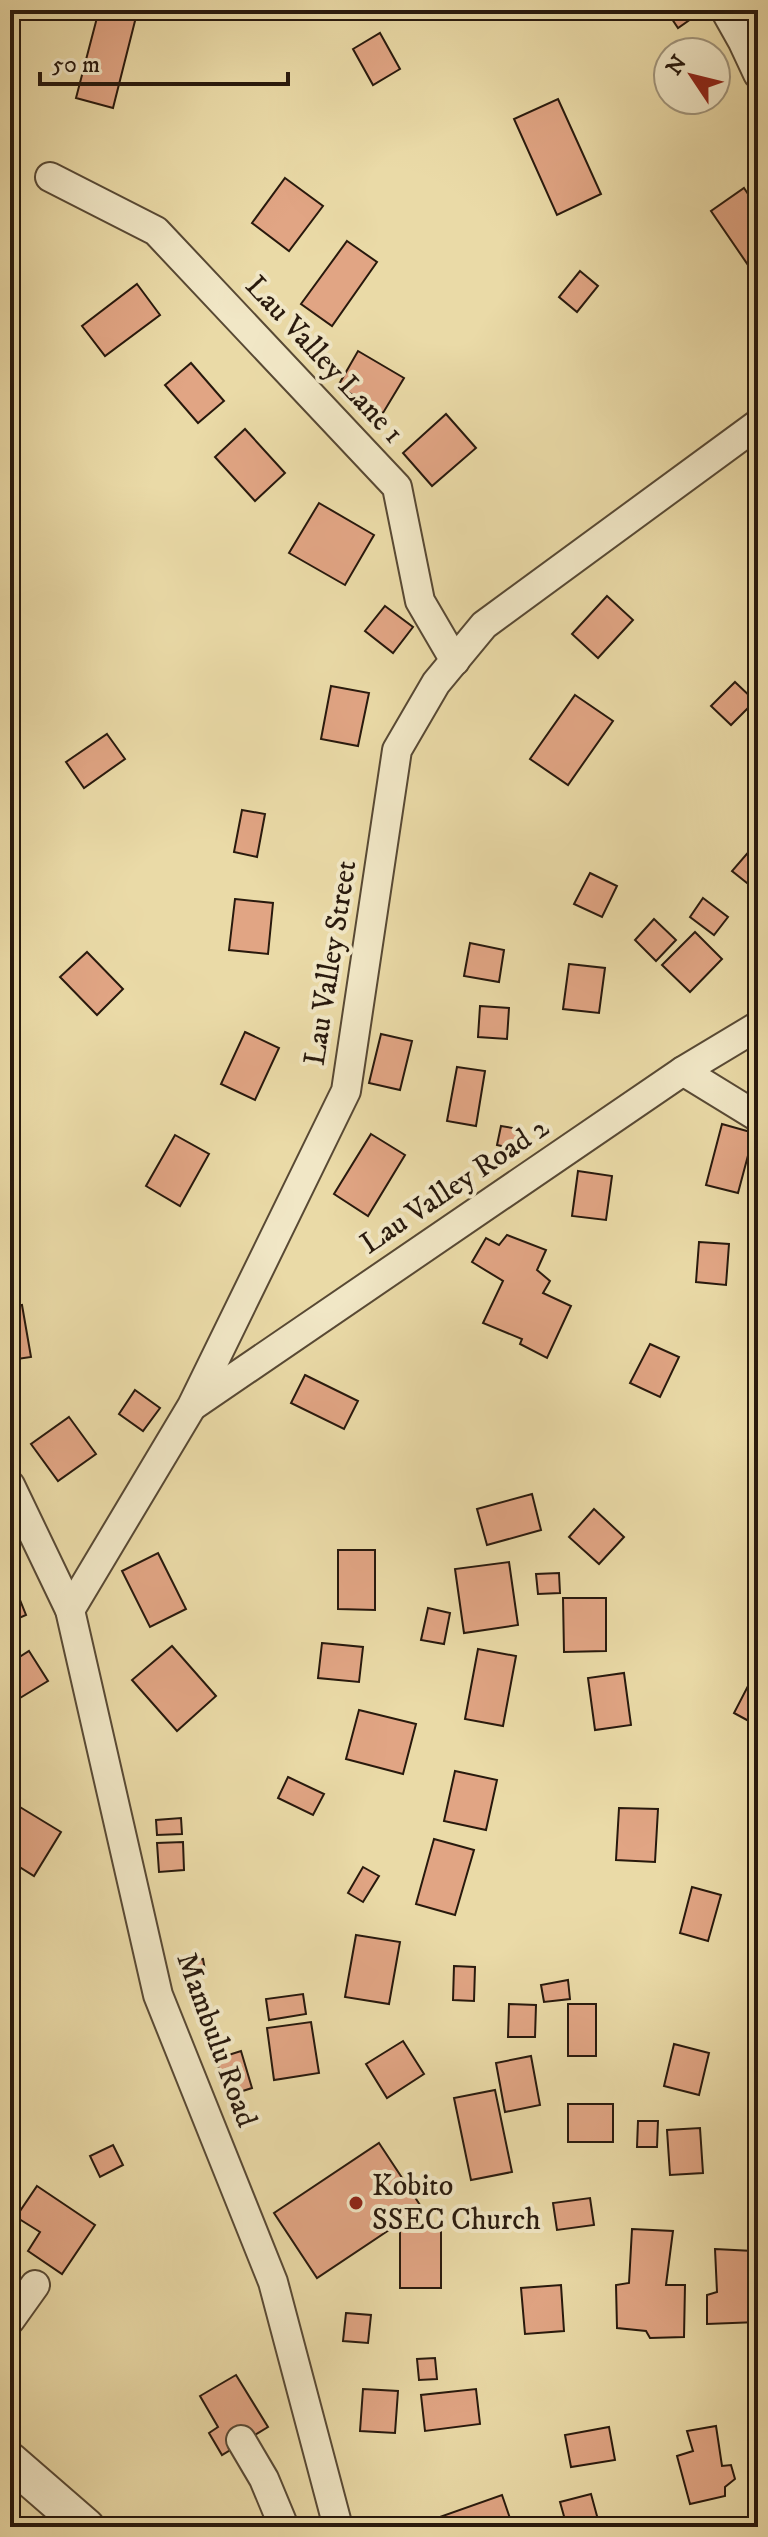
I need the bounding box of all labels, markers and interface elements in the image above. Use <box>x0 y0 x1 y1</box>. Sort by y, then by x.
scale bar <box>40 36 288 86</box>
north arrow <box>652 36 732 116</box>
text: 50 m <box>52 50 100 80</box>
text: N <box>661 50 693 81</box>
street label: Lau Valley Lane 1 <box>237 268 411 452</box>
street label: Lau Valley Street <box>297 858 365 1068</box>
street label: Lau Valley Road 2 <box>354 1109 557 1263</box>
street label: Mambulu Road <box>167 1948 265 2132</box>
place label: Kobito SSEC Church <box>372 2168 541 2239</box>
marker: Kobito SSEC Church <box>347 2194 365 2212</box>

